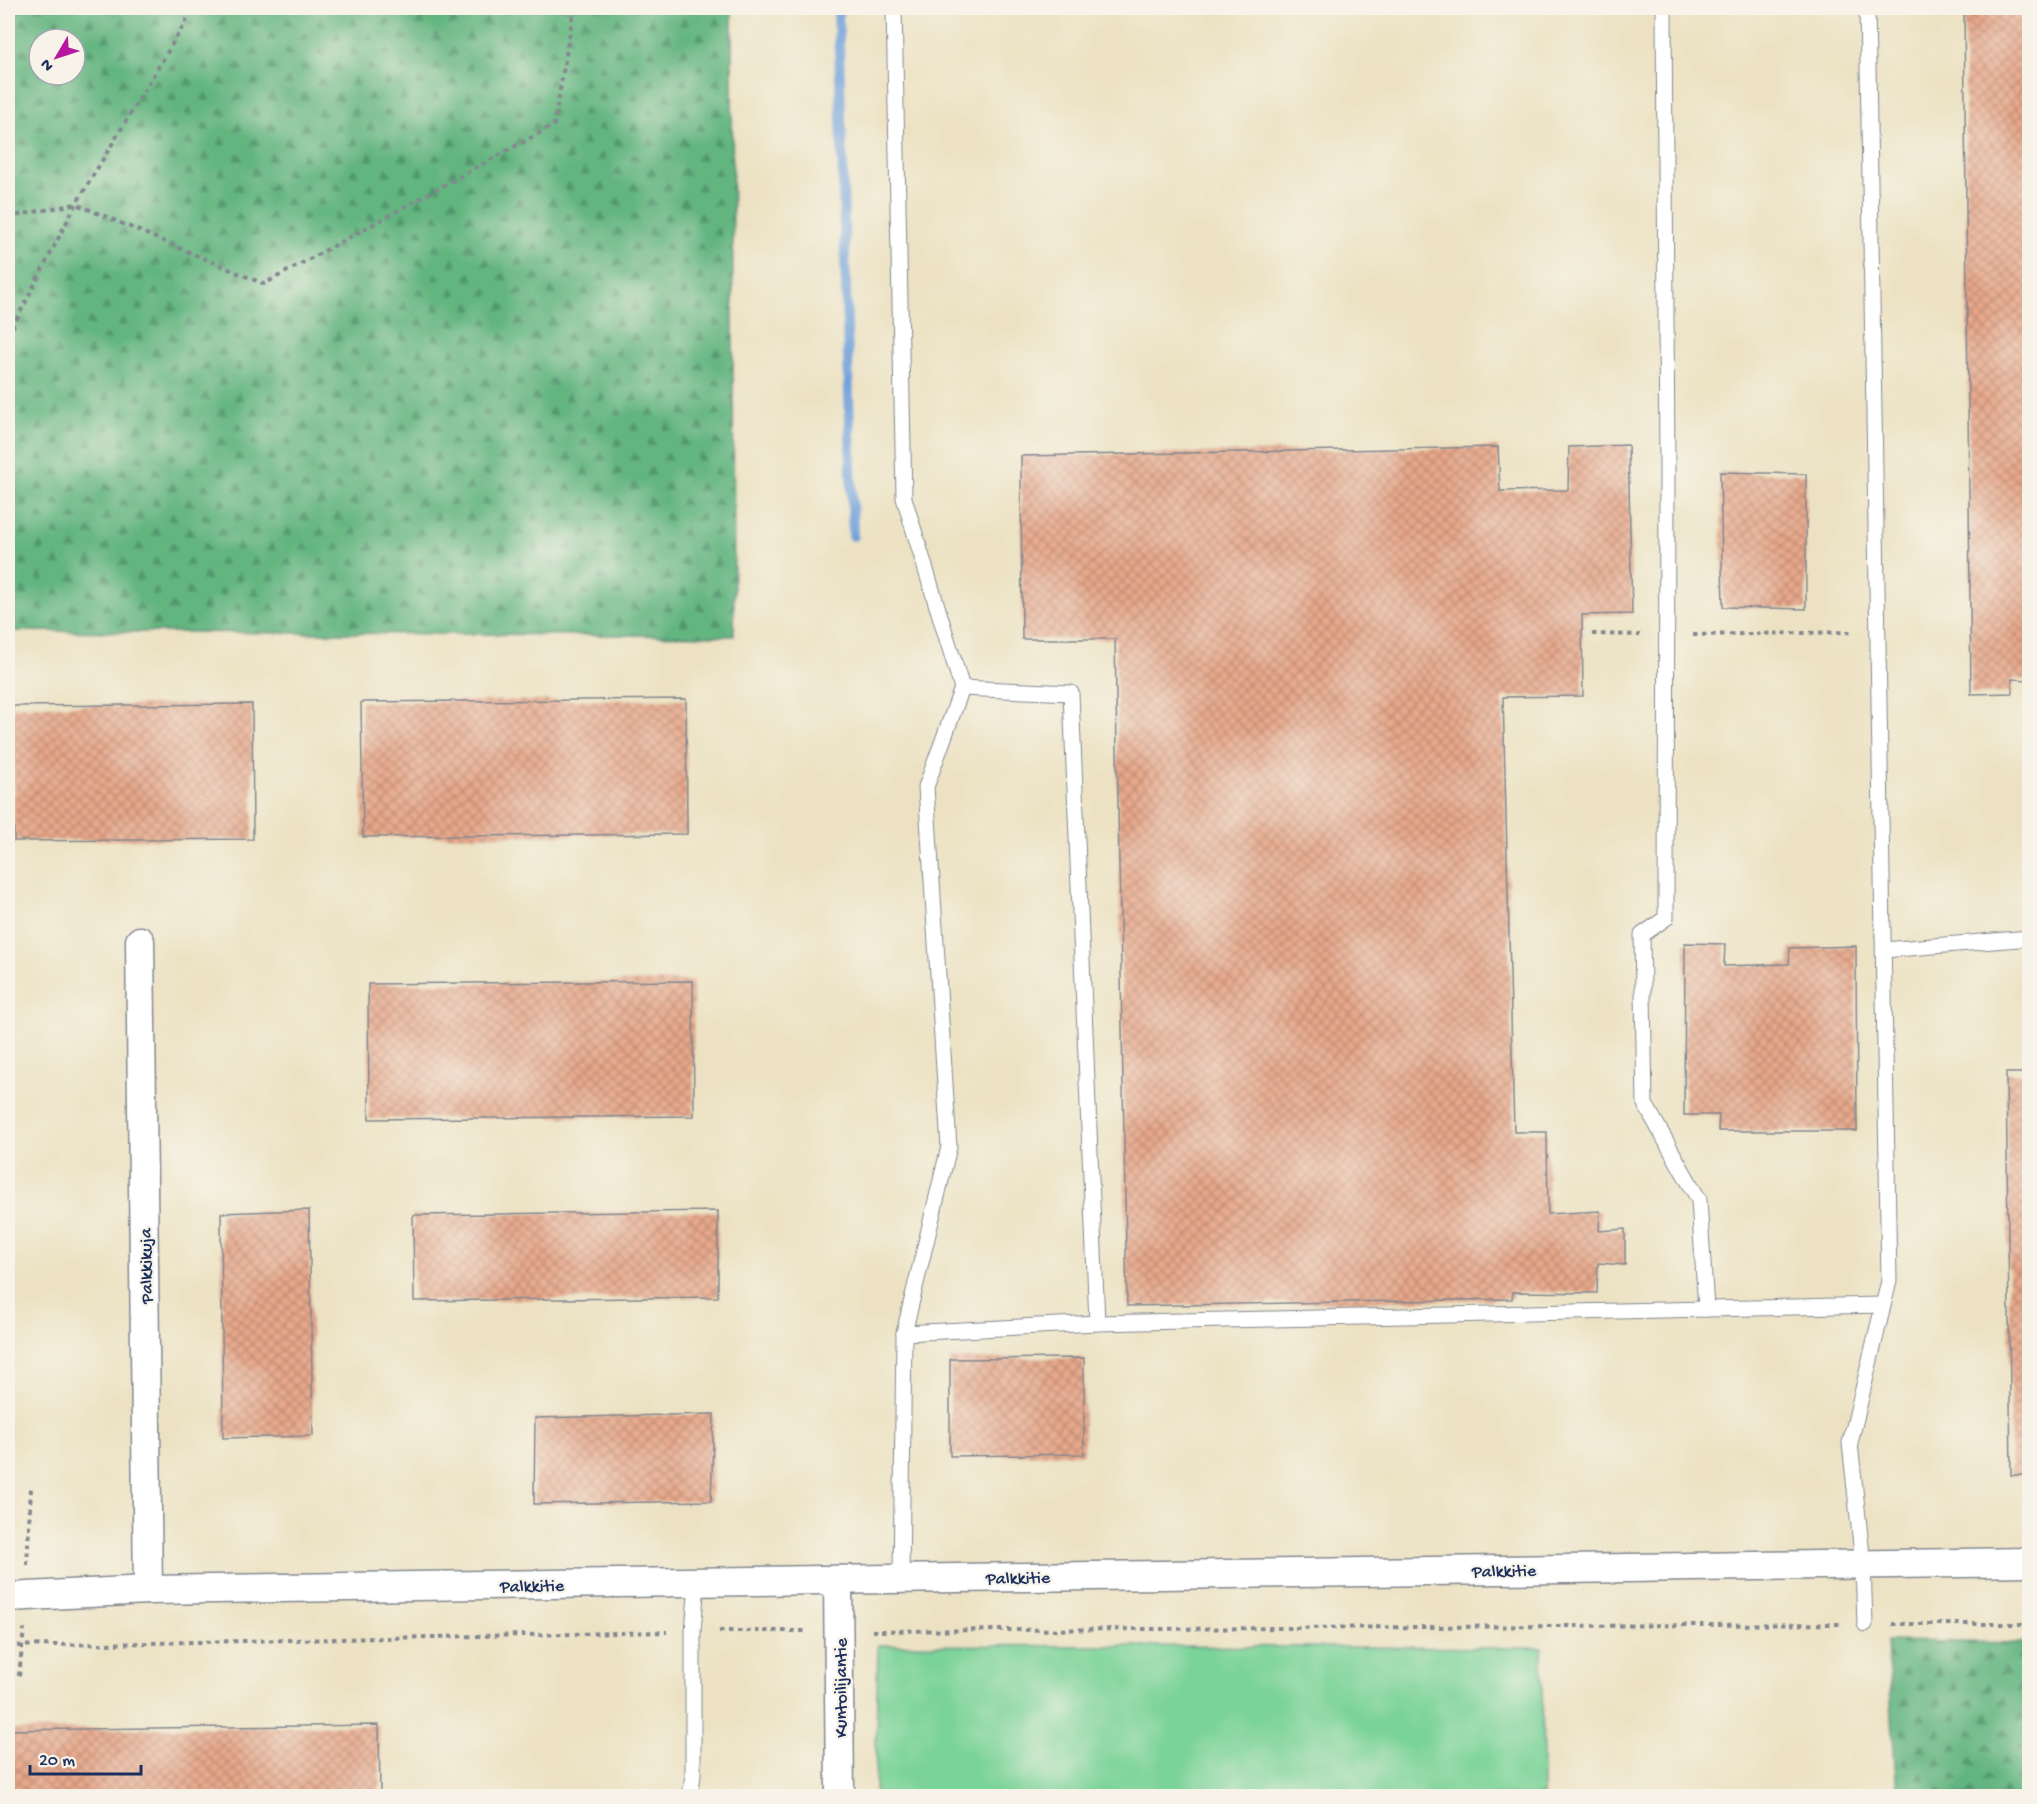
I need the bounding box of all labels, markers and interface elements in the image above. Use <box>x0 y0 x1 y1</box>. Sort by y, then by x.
north arrow <box>27 27 87 87</box>
text: N <box>37 54 59 74</box>
street label: Palkkikuja <box>136 1227 159 1305</box>
street label: Palkkitie <box>1471 1561 1537 1584</box>
street label: Palkkitie <box>985 1568 1051 1591</box>
street label: Palkkitie <box>499 1576 565 1599</box>
street label: Kuntoilijantie <box>832 1637 853 1738</box>
scale bar <box>30 1738 141 1776</box>
text: 20 m <box>39 1751 75 1772</box>

